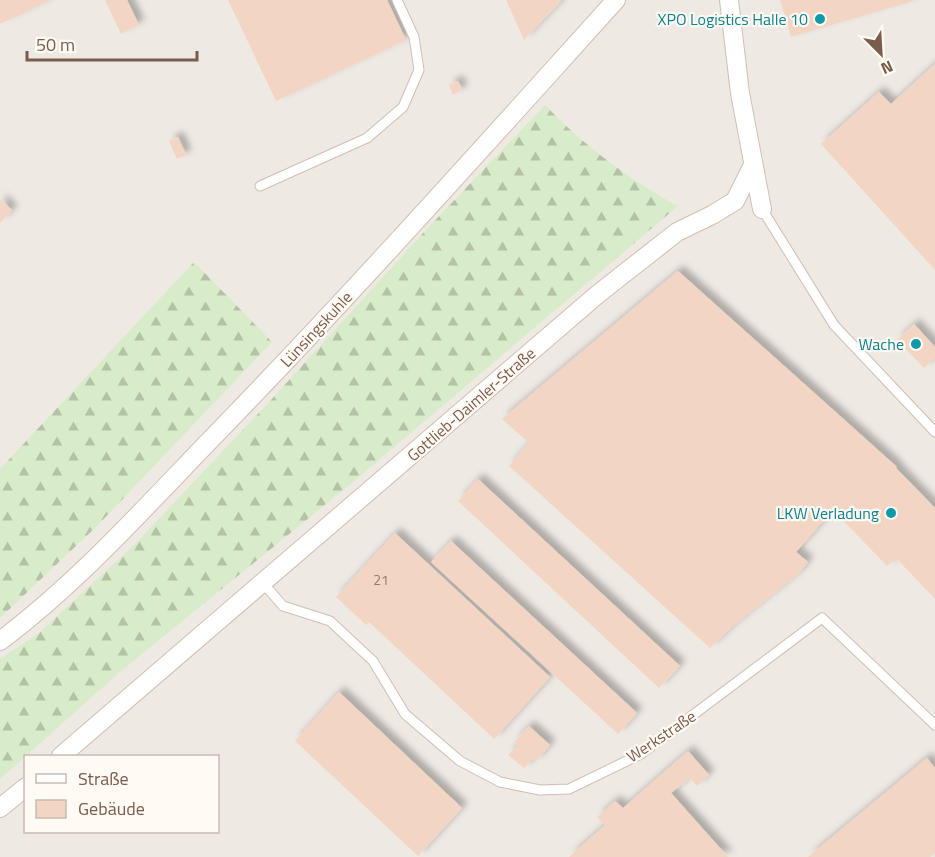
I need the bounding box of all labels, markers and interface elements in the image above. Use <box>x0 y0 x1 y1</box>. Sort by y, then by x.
place label: XPO Logistics Halle 10 <box>658 7 808 31</box>
marker: XPO Logistics Halle 10 <box>813 12 827 26</box>
scale bar <box>27 24 196 62</box>
north arrow <box>851 24 911 84</box>
text: 50 m <box>36 31 75 58</box>
text: N <box>877 54 897 81</box>
street label: Lünsingskuhle <box>274 286 358 372</box>
place label: Wache <box>858 332 904 356</box>
marker: Wache <box>909 337 923 351</box>
street label: Gottlieb-Daimler-Straße <box>401 341 541 467</box>
place label: LKW Verladung <box>777 501 879 525</box>
marker: LKW Verladung <box>884 506 898 520</box>
house number: 21 <box>373 569 389 590</box>
street label: Werkstraße <box>622 704 700 768</box>
legend <box>24 755 219 833</box>
text: Straße <box>78 765 129 792</box>
text: Gebäude <box>78 795 145 822</box>

